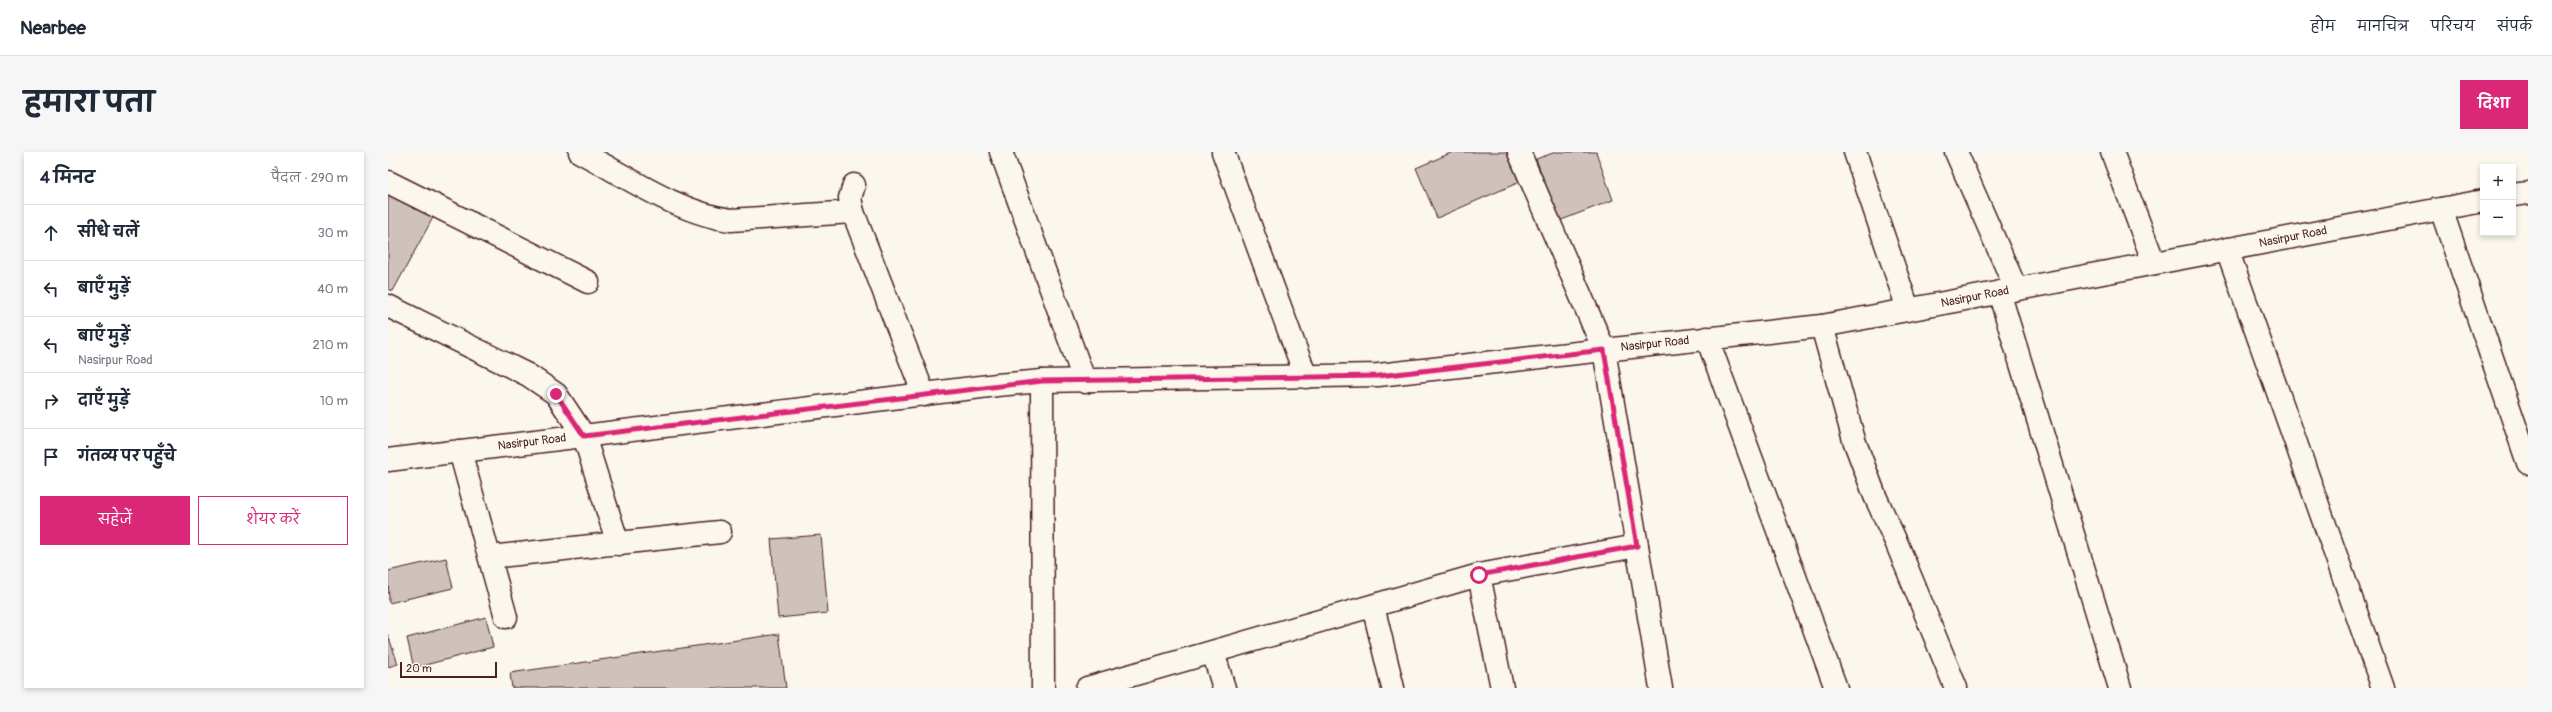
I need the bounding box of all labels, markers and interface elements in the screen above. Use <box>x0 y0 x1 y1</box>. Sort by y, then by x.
text: Nearbee <box>20 16 86 40</box>
text: होम <box>2311 18 2335 35</box>
text: मानचित्र <box>2357 18 2409 35</box>
text: परिचय <box>2431 18 2475 35</box>
text: संपर्क <box>2497 18 2532 35</box>
button: दिशा <box>2460 80 2528 129</box>
text: हमारा पता <box>24 86 155 121</box>
map controls <box>2480 164 2516 236</box>
button: + <box>2480 164 2516 200</box>
text: 4 मिनट <box>40 167 95 188</box>
text: पैदल · 290 m <box>271 170 348 186</box>
button: − <box>2480 200 2516 236</box>
icon: ahead <box>40 222 62 244</box>
text: सीधे चलें <box>78 223 139 242</box>
street label: Nasirpur Road <box>2258 223 2328 251</box>
text: 30 m <box>318 225 348 241</box>
icon: left <box>40 278 62 300</box>
text: बाएँ मुड़ें <box>78 279 130 298</box>
text: 40 m <box>317 281 348 297</box>
street label: Nasirpur Road <box>1940 283 2010 311</box>
text: बाएँ मुड़ें <box>78 327 130 346</box>
street label: Nasirpur Road <box>1620 333 1690 355</box>
icon: left <box>40 334 62 356</box>
text: 210 m <box>312 337 348 353</box>
text: Nasirpur Road <box>78 352 153 368</box>
route end <box>547 385 565 403</box>
icon: right <box>40 390 62 412</box>
text: दाएँ मुड़ें <box>78 391 130 410</box>
text: 10 m <box>320 393 348 409</box>
street label: Nasirpur Road <box>497 430 567 454</box>
icon: arrive <box>40 446 62 468</box>
text: गंतव्य पर पहुँचे <box>78 447 176 466</box>
button: सहेजें <box>40 496 190 545</box>
button: शेयर करें <box>198 496 348 545</box>
route start <box>1470 566 1488 584</box>
scale bar <box>400 660 497 679</box>
text: 20 m <box>406 662 432 675</box>

